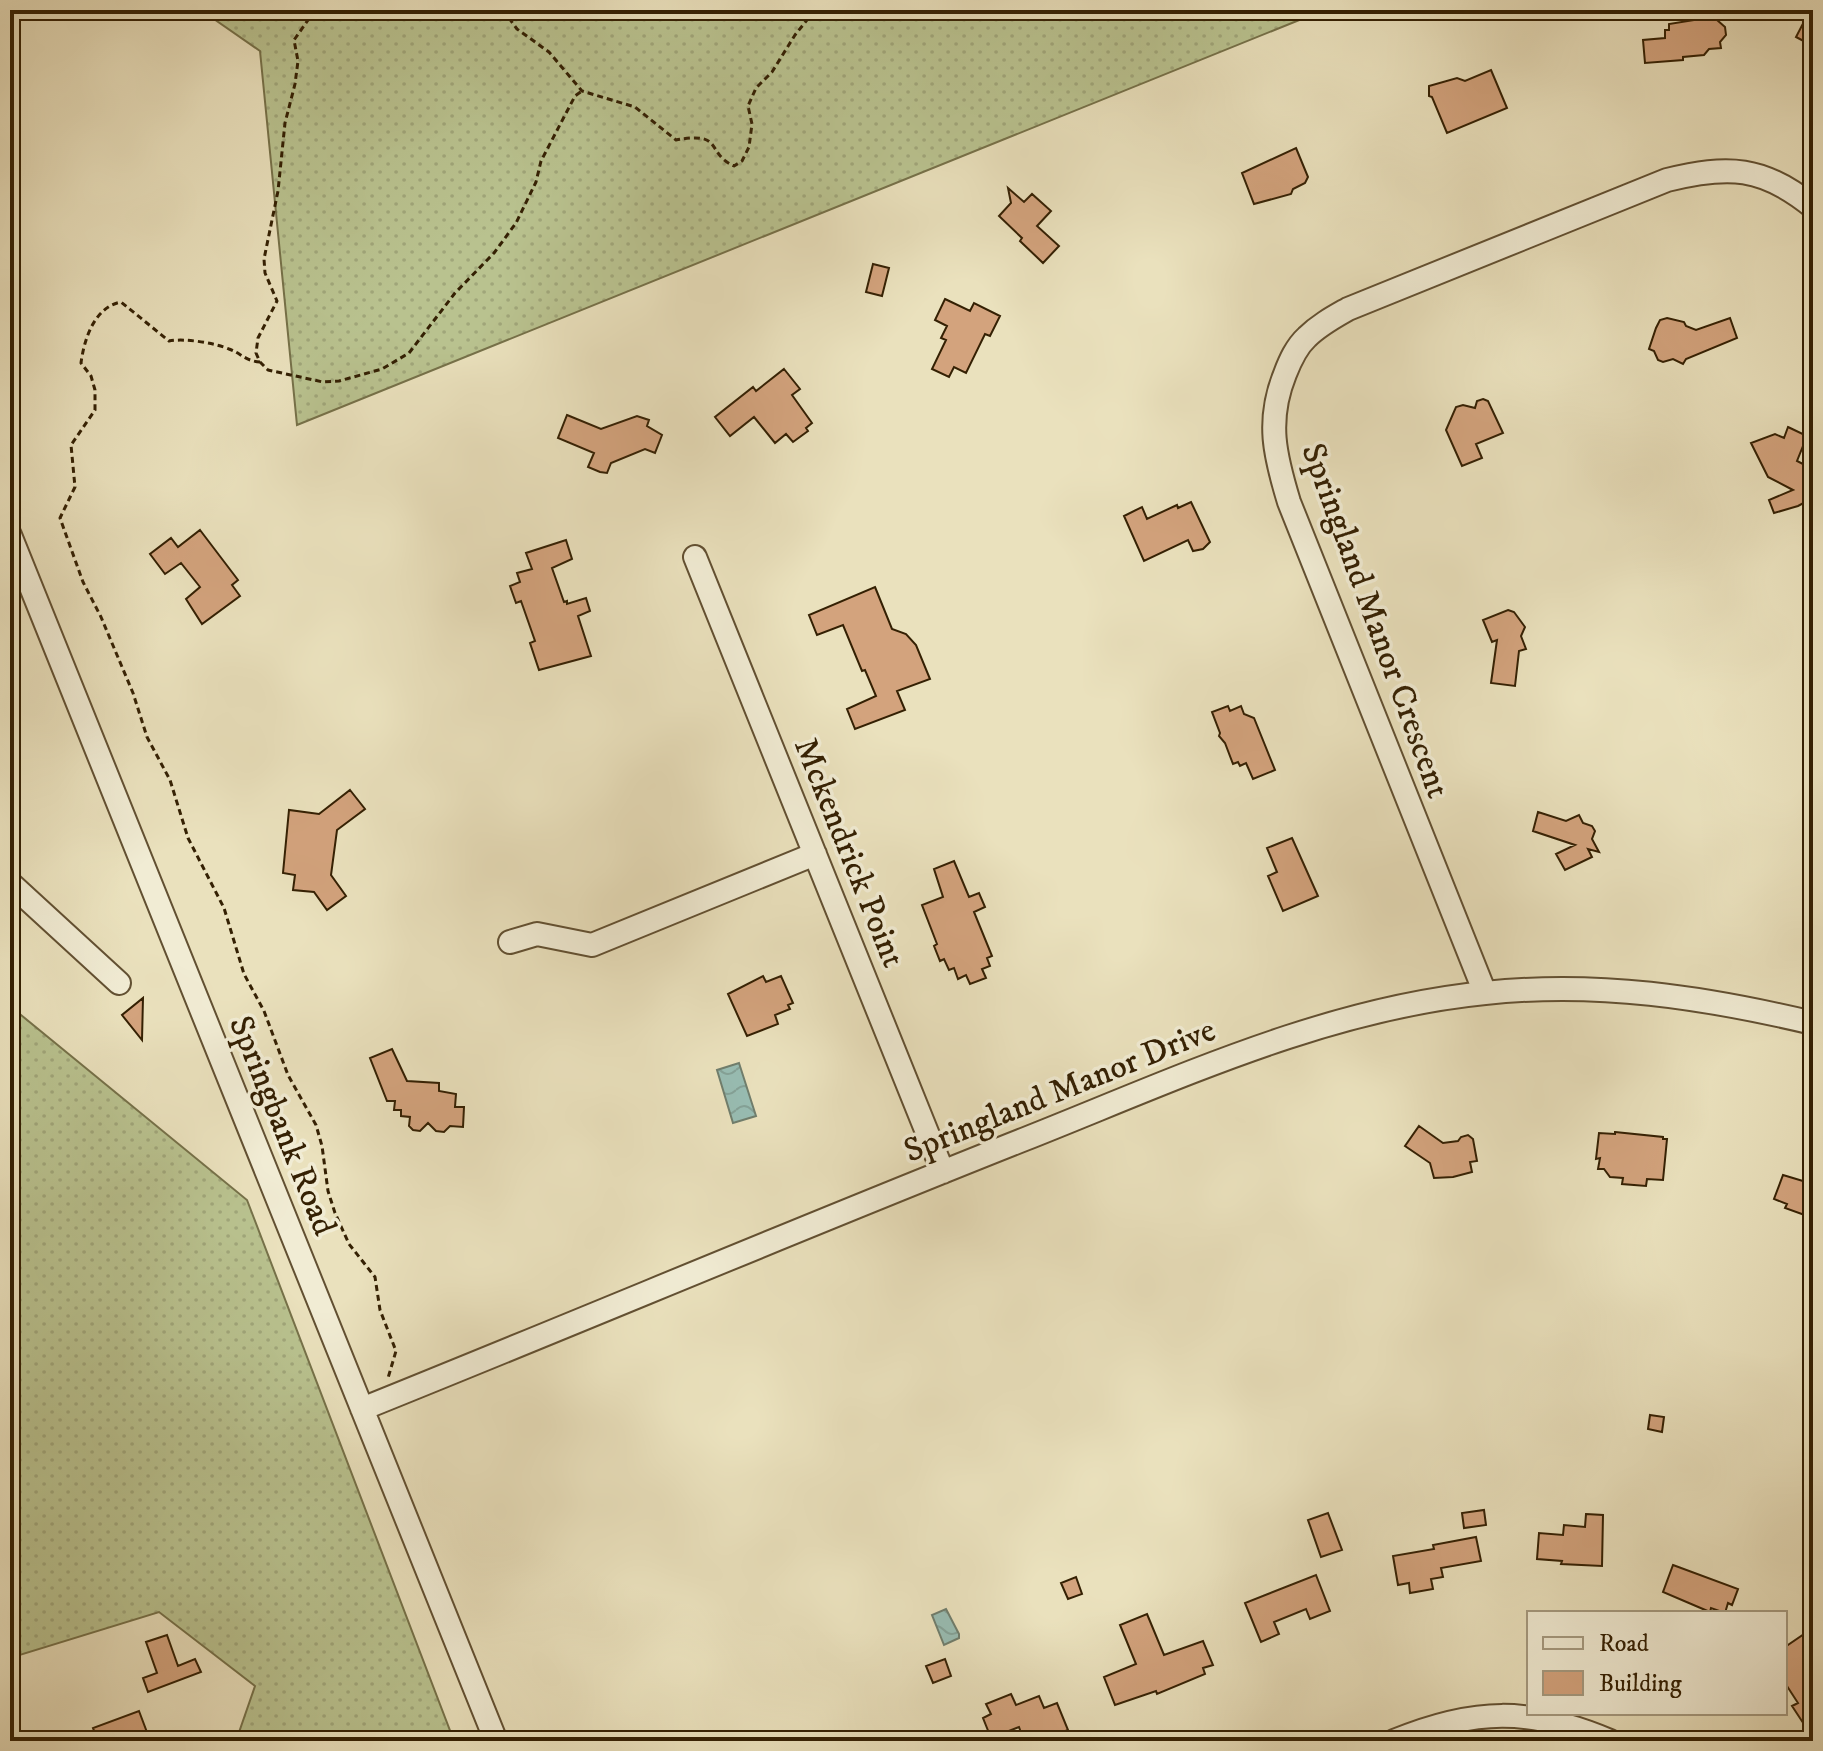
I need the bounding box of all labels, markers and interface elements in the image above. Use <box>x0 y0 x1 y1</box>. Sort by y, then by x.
street label: Springland Manor Crescent <box>1291 438 1459 804</box>
street label: Mckendrick Point <box>784 732 914 974</box>
street label: Springland Manor Drive <box>898 1009 1222 1173</box>
street label: Springbank Road <box>219 1010 345 1242</box>
legend <box>1527 1611 1787 1715</box>
text: Road <box>1599 1629 1649 1659</box>
text: Building <box>1599 1669 1682 1699</box>

